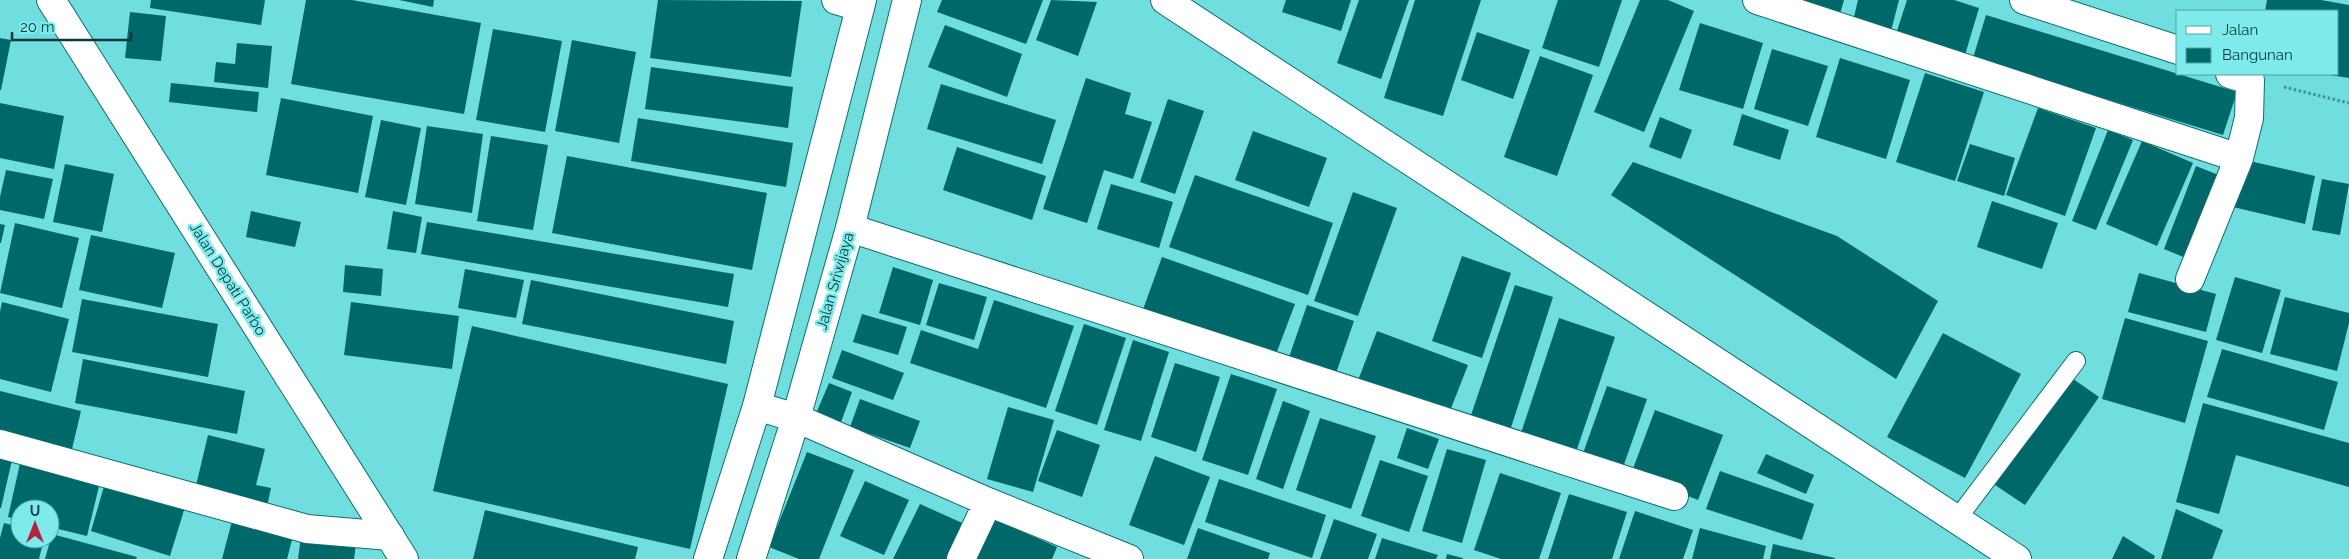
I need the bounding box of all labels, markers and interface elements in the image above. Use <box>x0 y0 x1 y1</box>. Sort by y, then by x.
scale bar <box>12 10 131 42</box>
legend <box>2176 10 2339 75</box>
text: 20 m <box>20 18 55 36</box>
text: Jalan <box>2222 21 2258 39</box>
text: Bangunan <box>2222 46 2293 64</box>
street label: Jalan Depati Parbo <box>186 219 270 339</box>
street label: Jalan Sriwijaya <box>812 230 858 332</box>
north arrow <box>10 499 60 549</box>
text: U <box>30 503 40 519</box>

